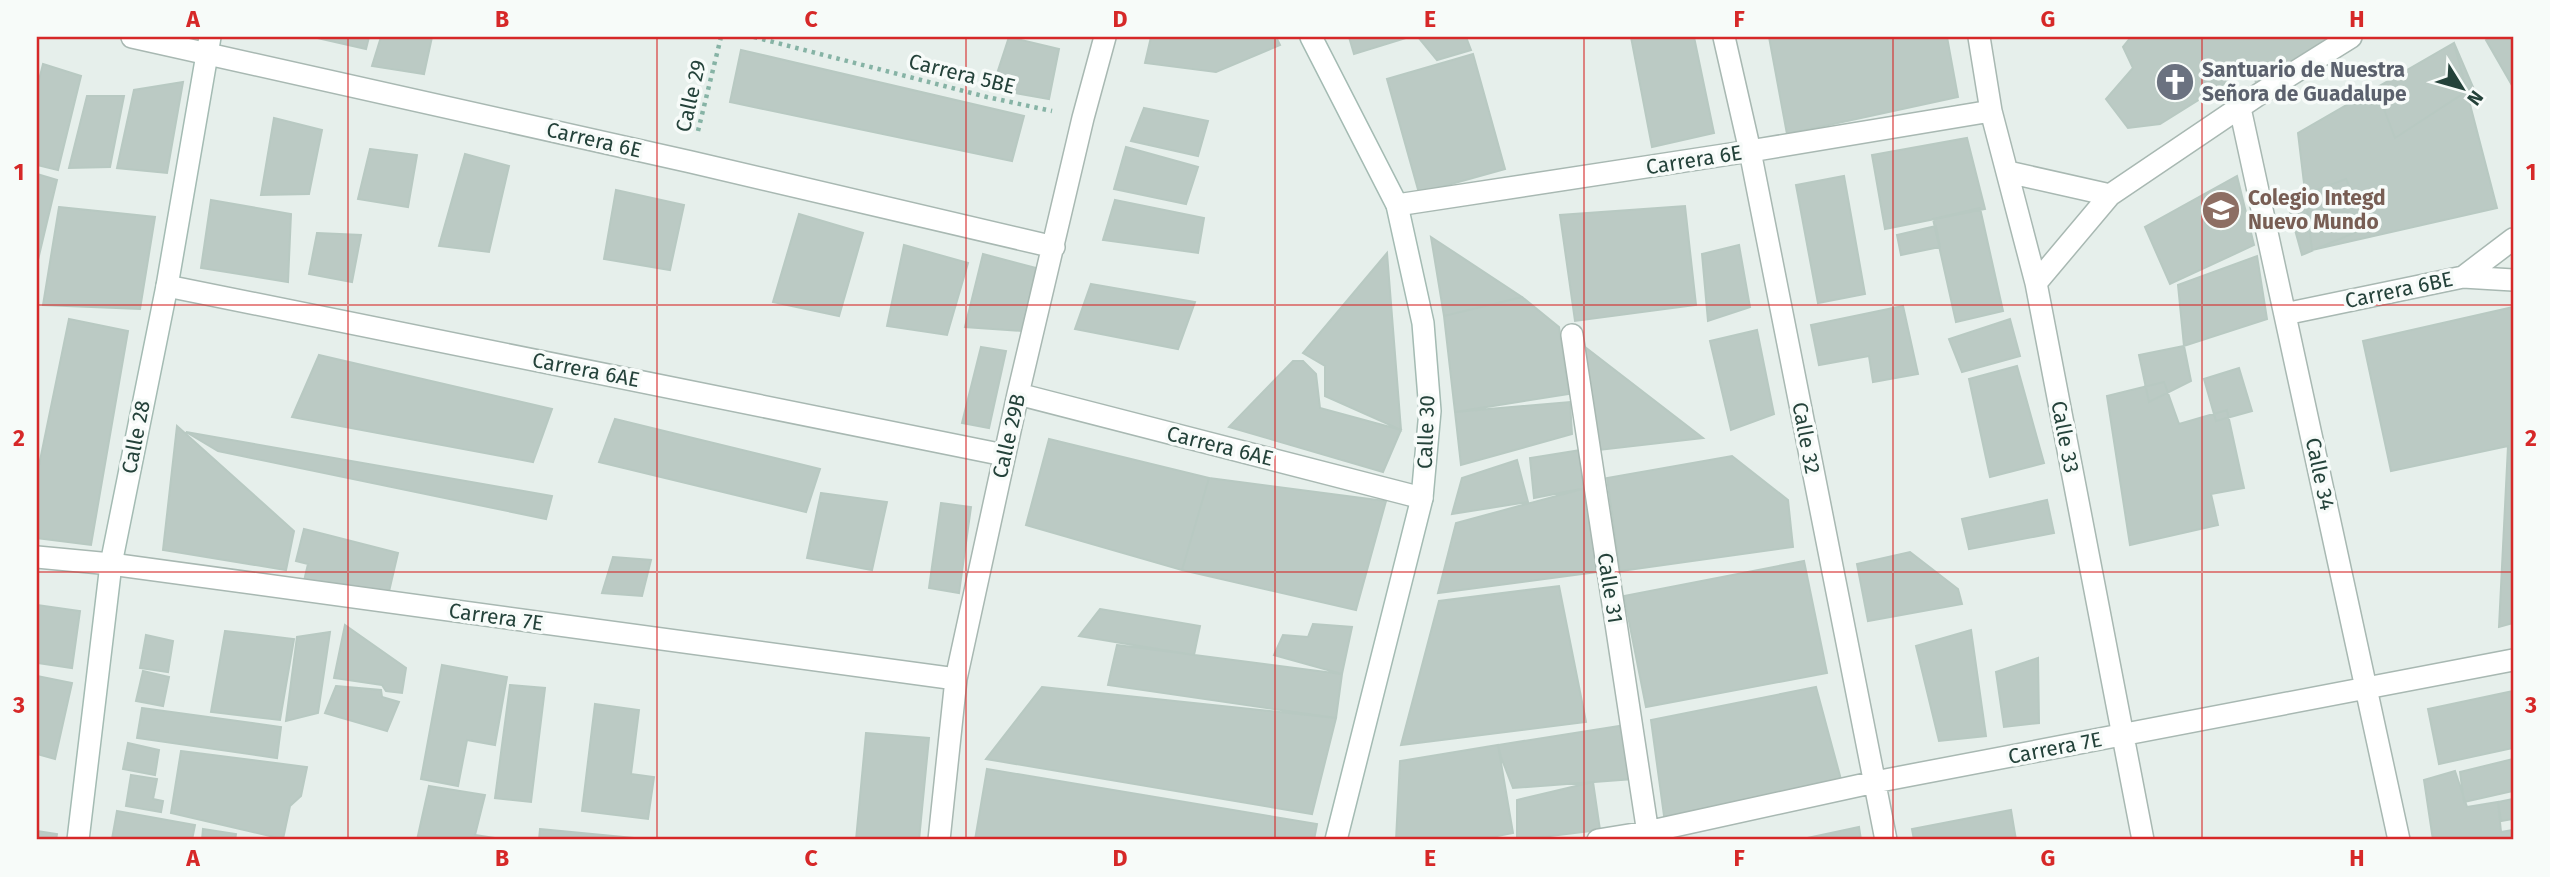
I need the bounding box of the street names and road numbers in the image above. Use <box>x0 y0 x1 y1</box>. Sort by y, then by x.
street label: Carrera 5BE <box>906 48 1018 100</box>
street label: Calle 29 <box>670 57 712 135</box>
street label: Carrera 6E <box>544 116 644 164</box>
street label: Carrera 6E <box>1644 140 1744 180</box>
street label: Carrera 6BE <box>2343 266 2455 314</box>
street label: Carrera 6AE <box>530 347 642 393</box>
street label: Calle 29B <box>987 391 1031 481</box>
street label: Calle 30 <box>1412 394 1440 470</box>
street label: Calle 28 <box>116 398 156 476</box>
street label: Calle 33 <box>2045 399 2085 475</box>
street label: Calle 32 <box>1786 400 1826 476</box>
street label: Carrera 6AE <box>1164 420 1276 472</box>
street label: Calle 34 <box>2300 435 2340 513</box>
street label: Calle 31 <box>1592 551 1628 625</box>
street label: Carrera 7E <box>447 598 545 636</box>
street label: Carrera 7E <box>2006 726 2104 770</box>

